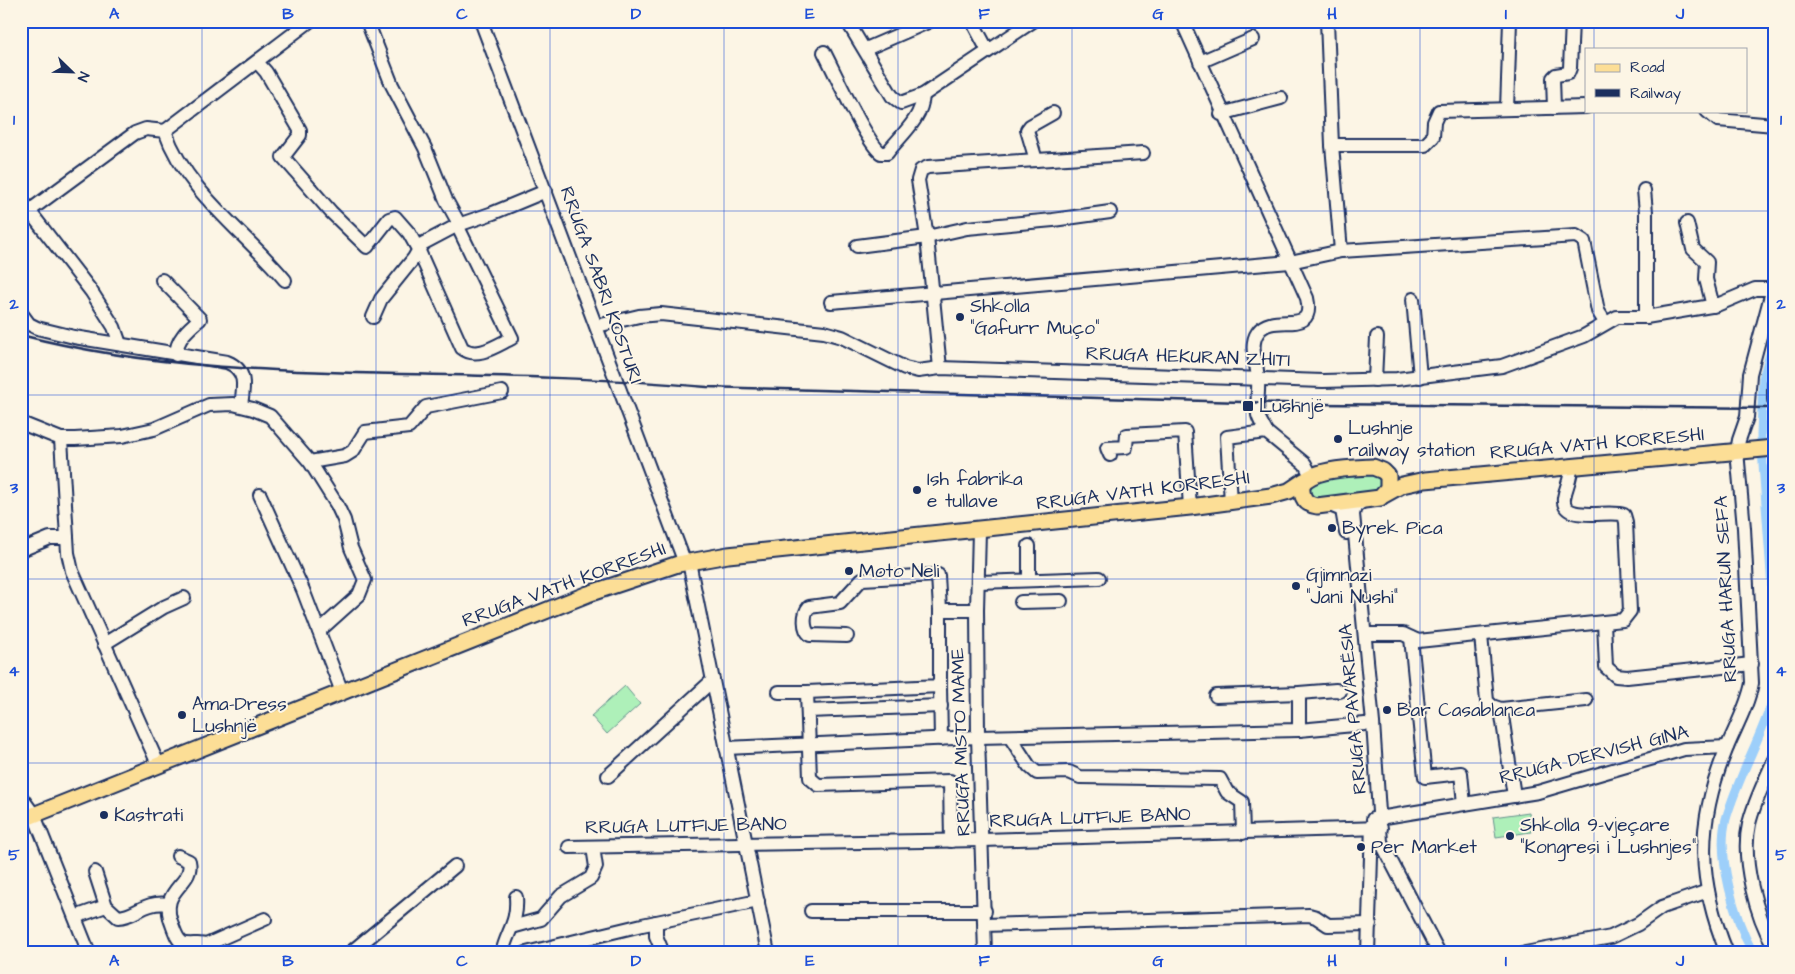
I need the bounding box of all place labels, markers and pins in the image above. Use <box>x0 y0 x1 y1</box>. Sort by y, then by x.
place label: Shkolla "Gafurr Muço" <box>970 293 1099 342</box>
marker: Shkolla "Gafurr Muço" <box>954 311 966 323</box>
place label: Lushnjë <box>1259 393 1324 420</box>
marker: Lushnjë <box>1241 399 1255 413</box>
place label: Lushnje railway station <box>1348 415 1475 465</box>
marker: Lushnje railway station <box>1332 433 1344 445</box>
place label: Ish fabrika e tullave <box>927 466 1023 515</box>
marker: Ish fabrika e tullave <box>911 484 923 496</box>
place label: Byrek Pica <box>1342 515 1443 543</box>
marker: Byrek Pica <box>1326 522 1338 534</box>
place label: Moto Neli <box>859 558 940 585</box>
place label: Gjimnazi "Jani Nushi" <box>1306 562 1398 611</box>
marker: Moto Neli <box>843 565 855 577</box>
marker: Gjimnazi "Jani Nushi" <box>1290 580 1302 592</box>
place label: Ama-Dress Lushnjë <box>192 691 287 740</box>
place label: Bar Casablanca <box>1397 697 1535 724</box>
marker: Bar Casablanca <box>1381 704 1393 716</box>
marker: Ama-Dress Lushnjë <box>176 709 188 721</box>
place label: Kastrati <box>114 802 183 829</box>
marker: Kastrati <box>98 809 110 821</box>
place label: Shkolla 9-vjeçare "Kongresi i Lushnjes" <box>1520 812 1696 862</box>
marker: Shkolla 9-vjeçare "Kongresi i Lushnjes" <box>1504 830 1516 842</box>
place label: Per Market <box>1371 834 1477 861</box>
marker: Per Market <box>1355 841 1367 853</box>

